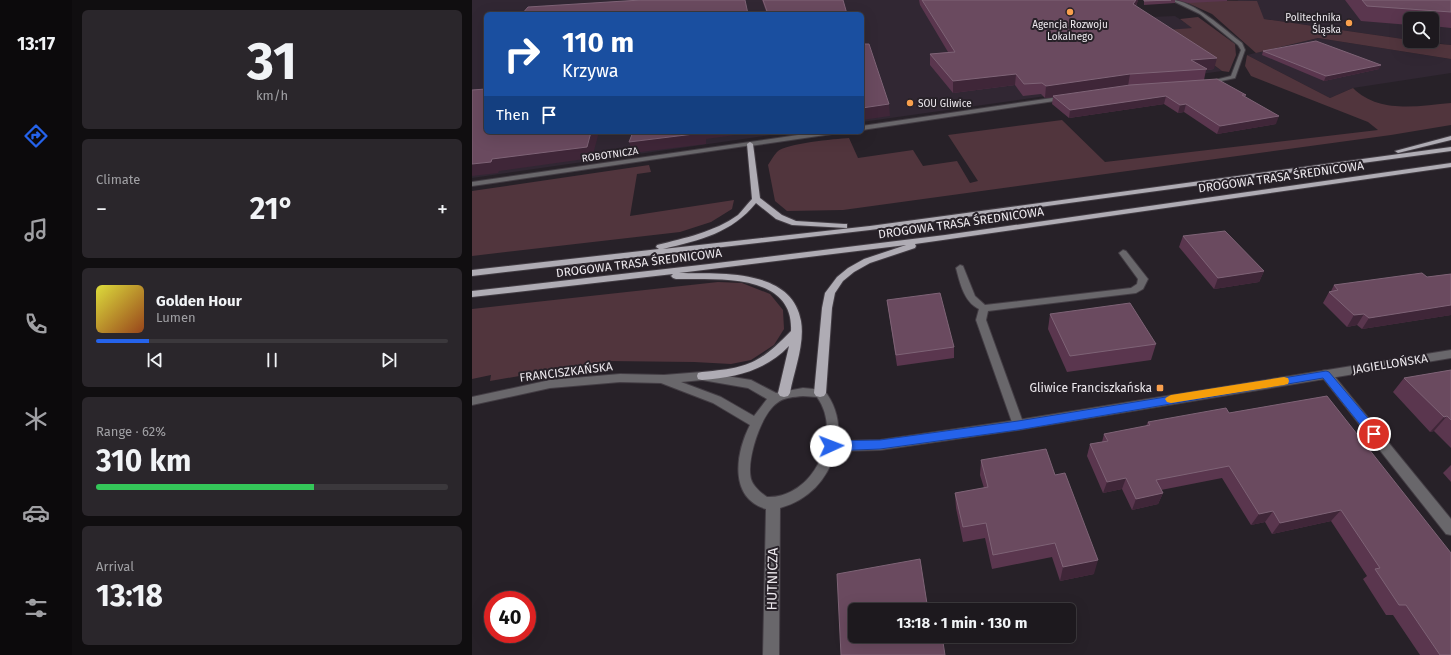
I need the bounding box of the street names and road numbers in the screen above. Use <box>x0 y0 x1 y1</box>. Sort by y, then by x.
street label: ROBOTNICZA <box>581 145 639 165</box>
street label: DROGOWA TRASA ŚREDNICOWA <box>1197 157 1365 196</box>
street label: DROGOWA TRASA ŚREDNICOWA <box>877 203 1045 242</box>
street label: DROGOWA TRASA ŚREDNICOWA <box>555 245 723 280</box>
street label: JAGIELLOŃSKA <box>1351 350 1429 377</box>
street label: FRANCISZKAŃSKA <box>519 358 613 385</box>
street label: HUTNICZA <box>763 547 782 611</box>

